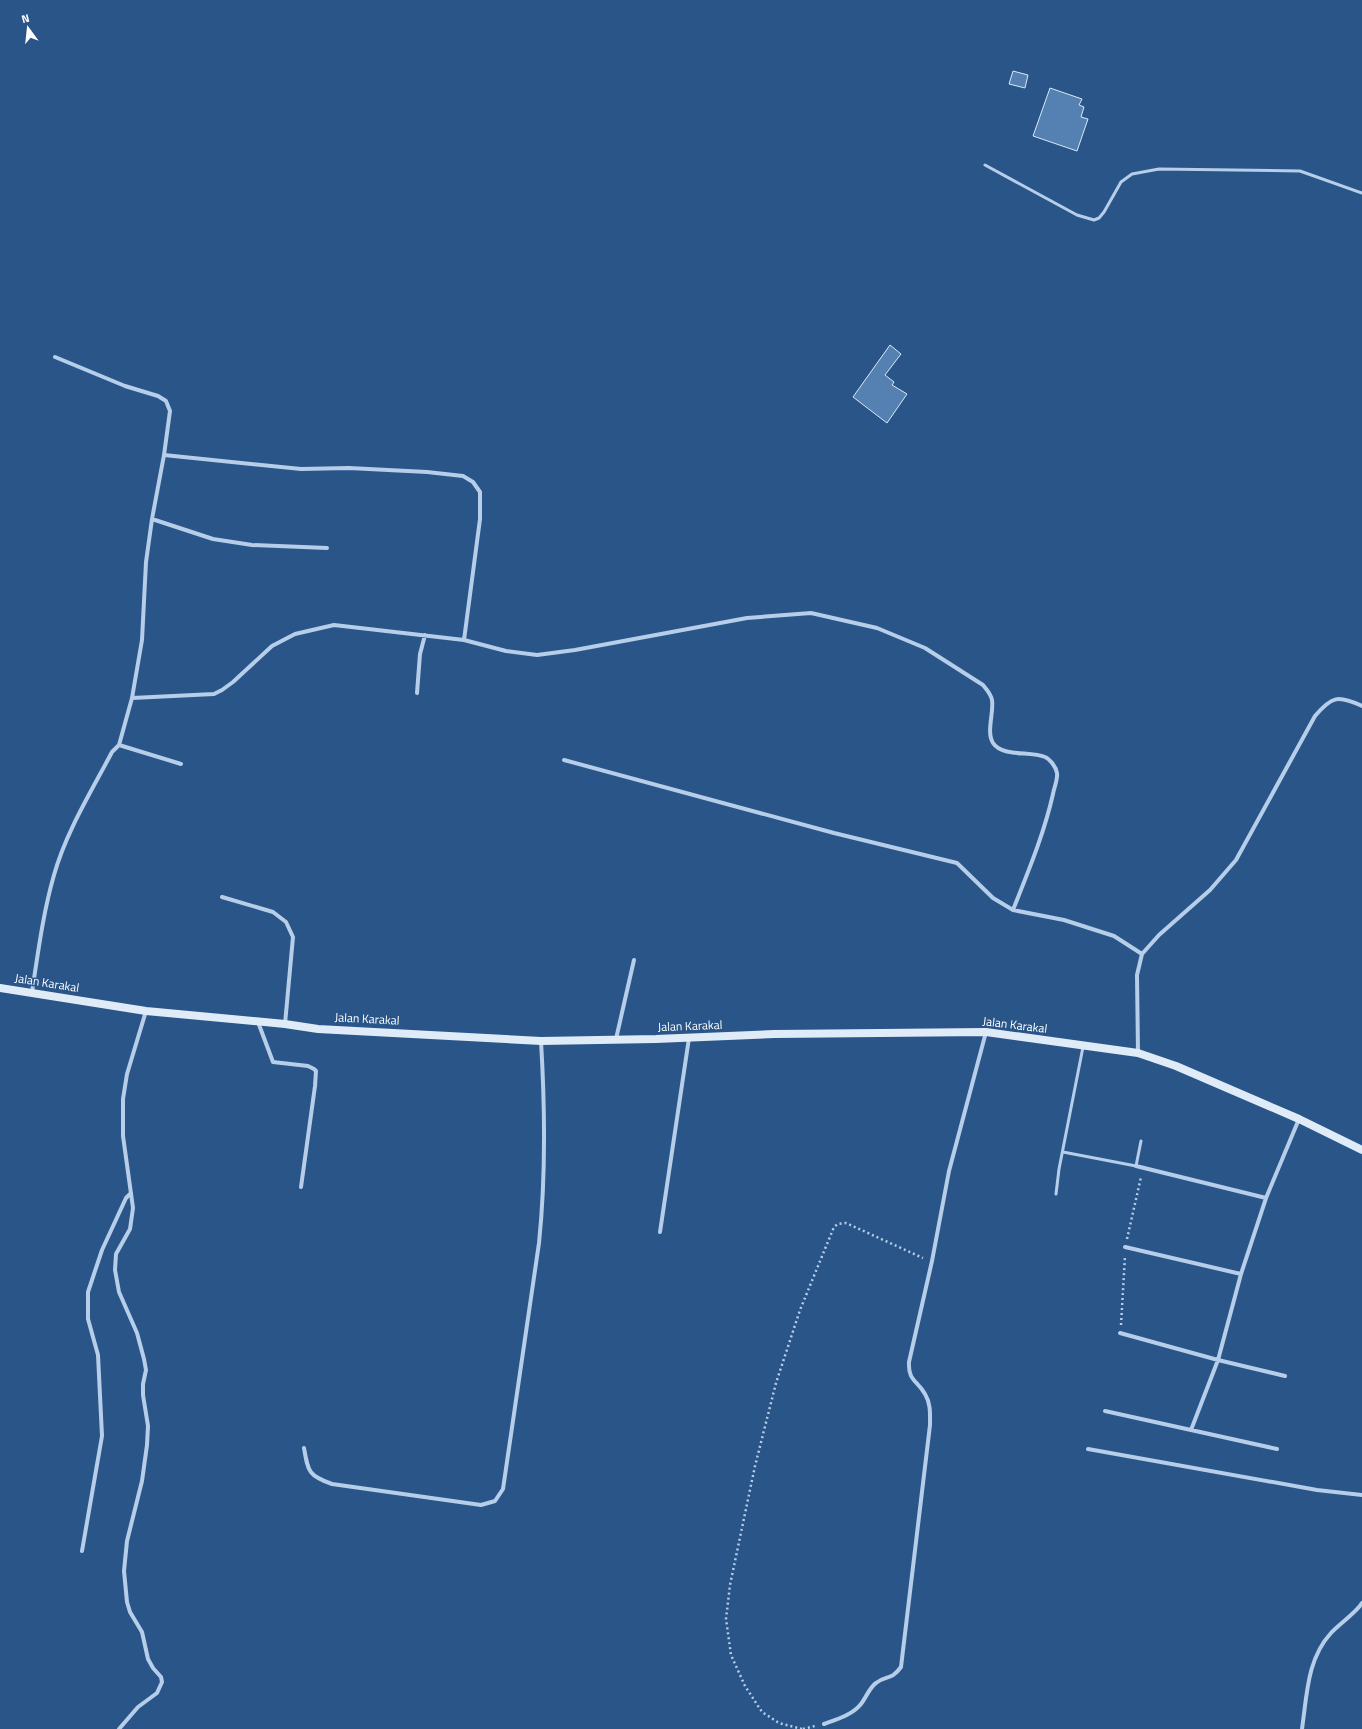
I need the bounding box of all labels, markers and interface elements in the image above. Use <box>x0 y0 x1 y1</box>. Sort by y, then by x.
north arrow <box>8 8 48 48</box>
text: N <box>20 10 31 27</box>
street label: Jalan Karakal <box>14 968 81 997</box>
street label: Jalan Karakal <box>334 1007 400 1030</box>
street label: Jalan Karakal <box>982 1011 1048 1038</box>
street label: Jalan Karakal <box>657 1015 723 1036</box>

